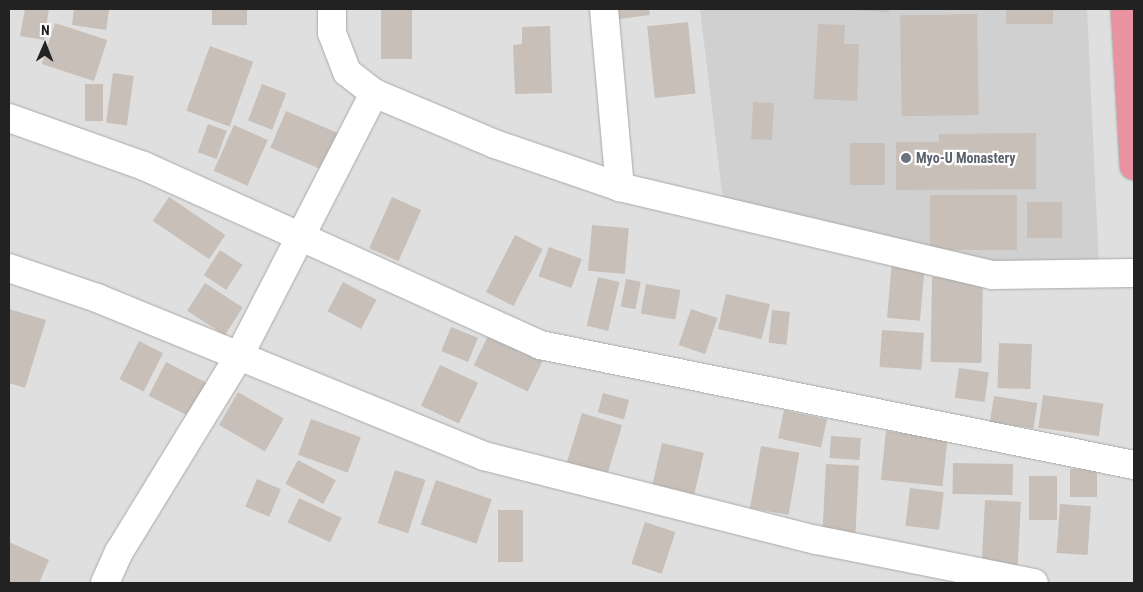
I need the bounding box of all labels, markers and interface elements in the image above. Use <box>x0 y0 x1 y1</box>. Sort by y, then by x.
north arrow <box>20 20 70 70</box>
text: N <box>41 22 50 38</box>
place label: Myo-U Monastery <box>916 150 1015 166</box>
marker: Myo-U Monastery <box>900 152 912 164</box>

